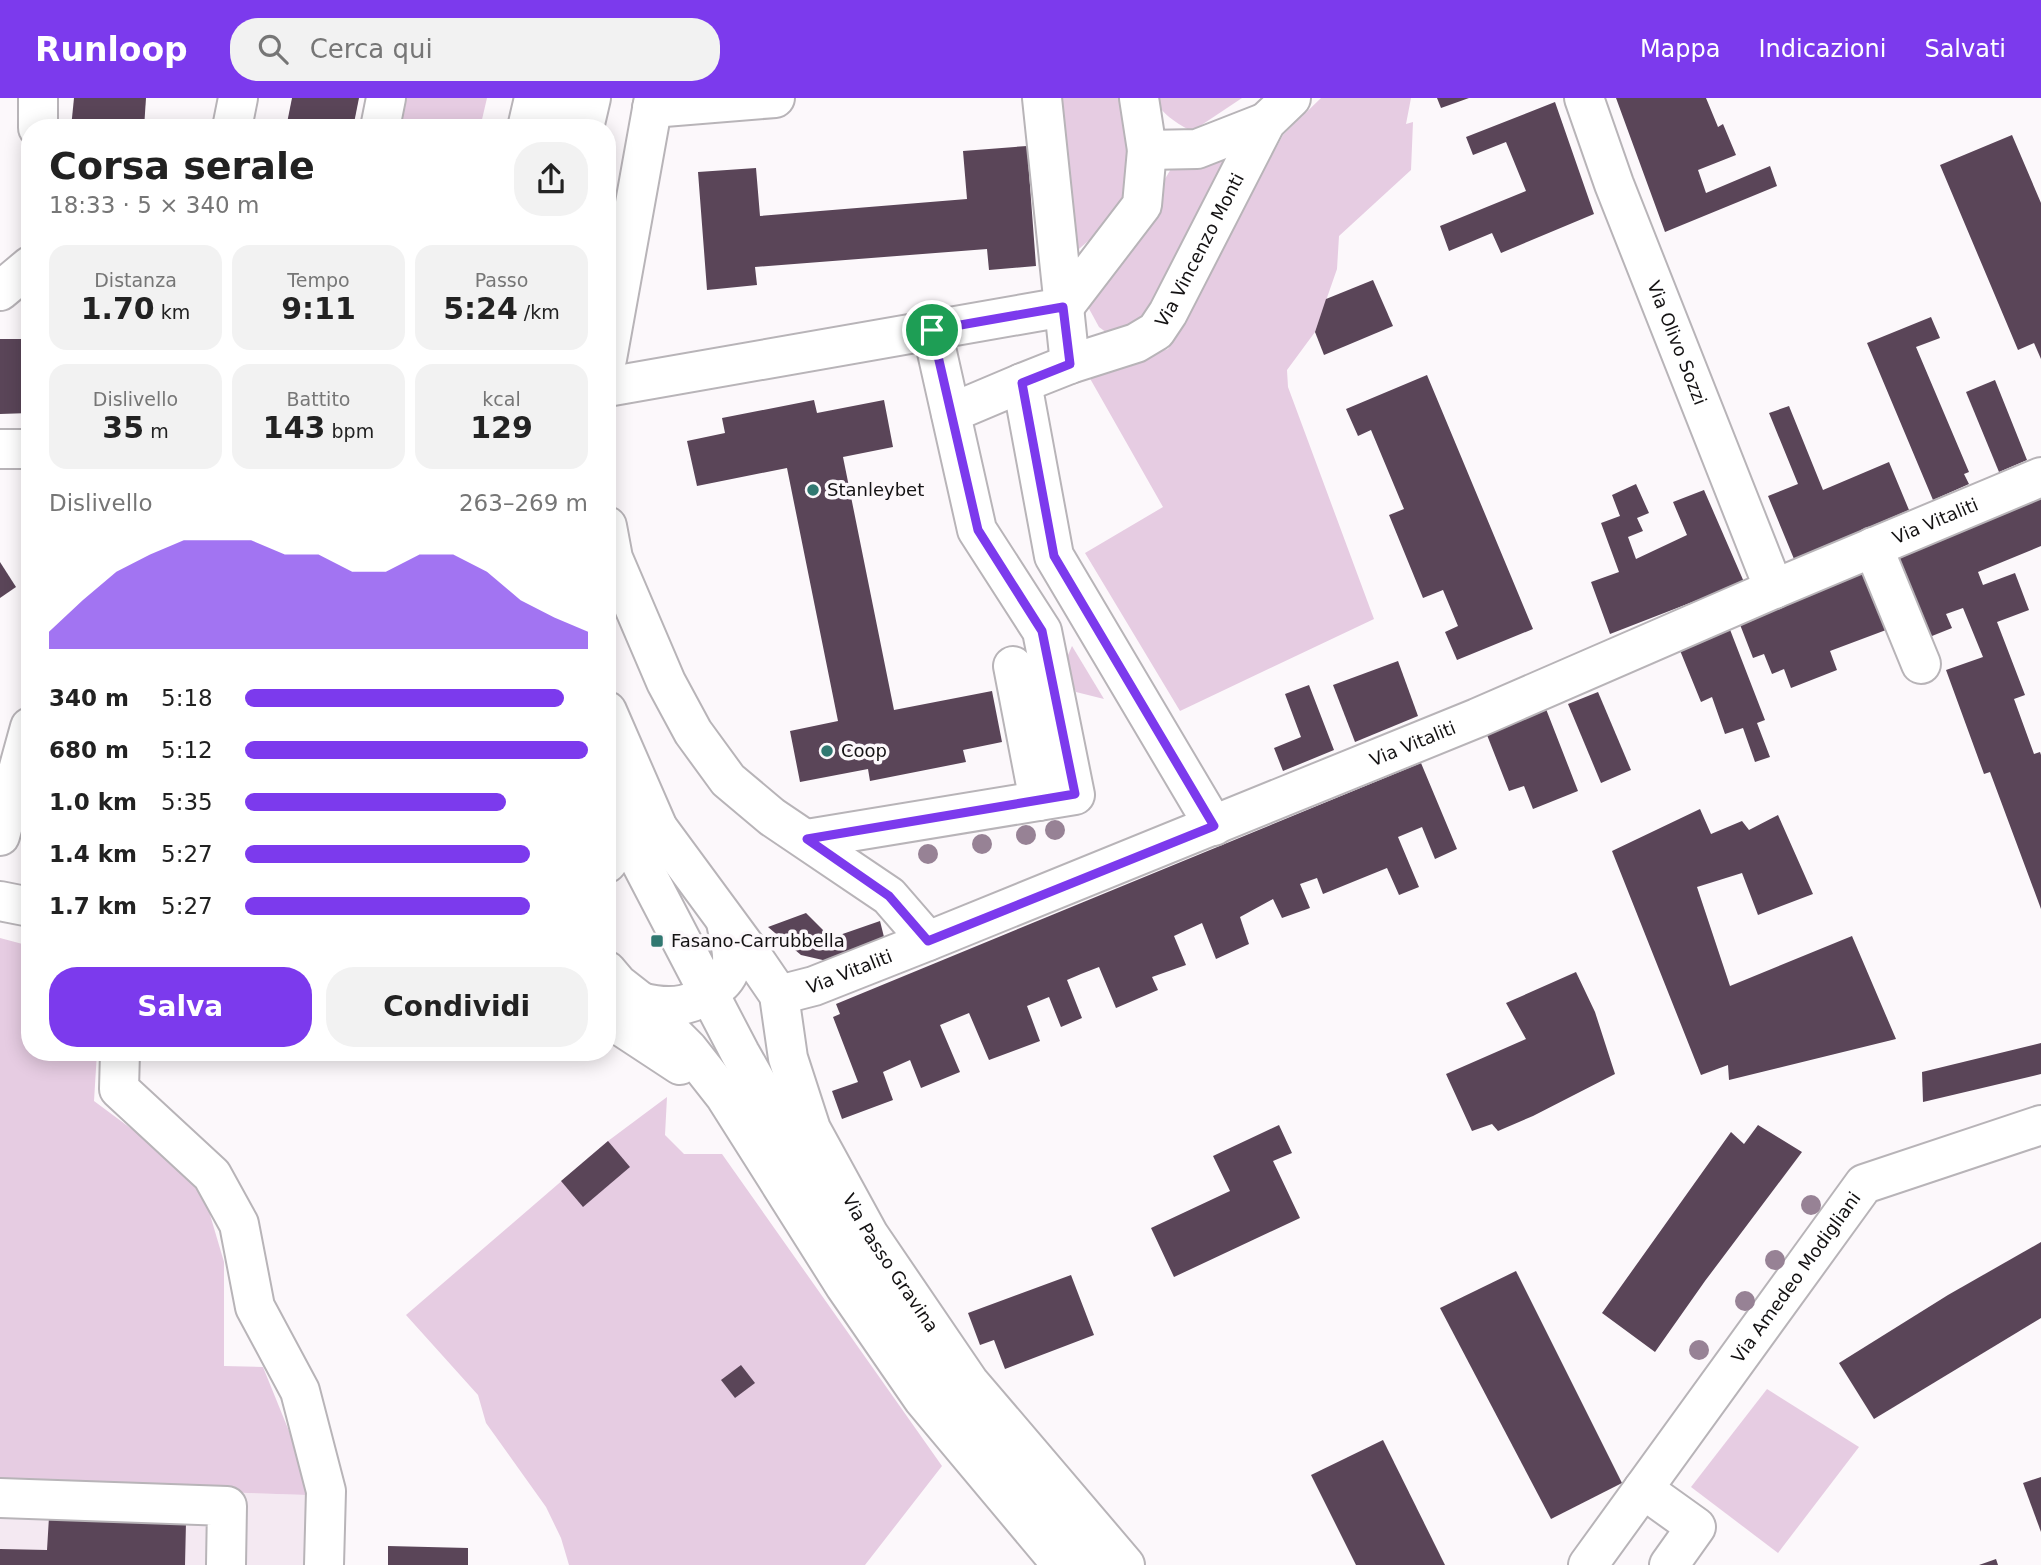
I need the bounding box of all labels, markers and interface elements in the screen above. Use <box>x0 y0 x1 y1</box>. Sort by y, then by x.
search box <box>230 18 720 81</box>
text: Runloop <box>35 30 188 69</box>
icon: search <box>254 30 292 68</box>
text: Cerca qui <box>310 34 433 64</box>
text: Mappa <box>1640 35 1720 63</box>
text: Indicazioni <box>1758 35 1886 63</box>
text: Salvati <box>1924 35 2006 63</box>
button: share <box>514 142 588 216</box>
text: Corsa serale <box>49 144 315 188</box>
street label: Via Vincenzo Monti <box>1151 169 1248 331</box>
text: 18:33 · 5 × 340 m <box>49 192 259 218</box>
text: Distanza <box>94 269 177 291</box>
text: Tempo <box>287 269 350 291</box>
text: Passo <box>475 269 528 291</box>
street label: Via Olivo Sozzi <box>1643 278 1711 408</box>
text: 1.70 <box>81 291 155 326</box>
text: 9:11 <box>281 291 356 326</box>
text: 5:24 <box>443 291 518 326</box>
pin <box>902 300 962 360</box>
text: km <box>155 301 190 323</box>
text: /km <box>518 301 560 323</box>
icon: arrive <box>913 311 951 349</box>
text: Dislivello <box>93 388 178 410</box>
text: Battito <box>287 388 350 410</box>
text: kcal <box>482 388 521 410</box>
text: 35 <box>102 410 144 445</box>
text: 143 <box>263 410 325 445</box>
text: 129 <box>470 410 533 445</box>
text: m <box>144 420 169 442</box>
text: bpm <box>325 420 374 442</box>
place label: Stanleybet <box>827 479 924 500</box>
marker: Stanleybet <box>805 482 821 498</box>
text: Dislivello <box>49 490 152 516</box>
text: 263–269 m <box>459 490 588 516</box>
street label: Via Vitaliti <box>1889 494 1981 548</box>
text: 340 m <box>49 685 129 711</box>
text: 5:18 <box>161 685 213 711</box>
street label: Via Vitaliti <box>1367 717 1459 770</box>
text: 680 m <box>49 737 129 763</box>
text: 5:12 <box>161 737 213 763</box>
place label: Coop <box>841 740 887 761</box>
marker: Coop <box>819 743 835 759</box>
text: 1.0 km <box>49 789 137 815</box>
text: 5:35 <box>161 789 213 815</box>
text: 1.4 km <box>49 841 137 867</box>
text: 5:27 <box>161 841 213 867</box>
text: 1.7 km <box>49 893 137 919</box>
text: 5:27 <box>161 893 213 919</box>
place label: Fasano-Carrubbella <box>671 930 845 951</box>
marker: Fasano-Carrubbella <box>649 933 665 949</box>
street label: Via Vitaliti <box>804 945 895 998</box>
button: Salva <box>49 967 312 1047</box>
button: Condividi <box>326 967 588 1047</box>
street label: Via Amedeo Modigliani <box>1727 1188 1865 1367</box>
street label: Via Passo Gravina <box>838 1190 943 1336</box>

